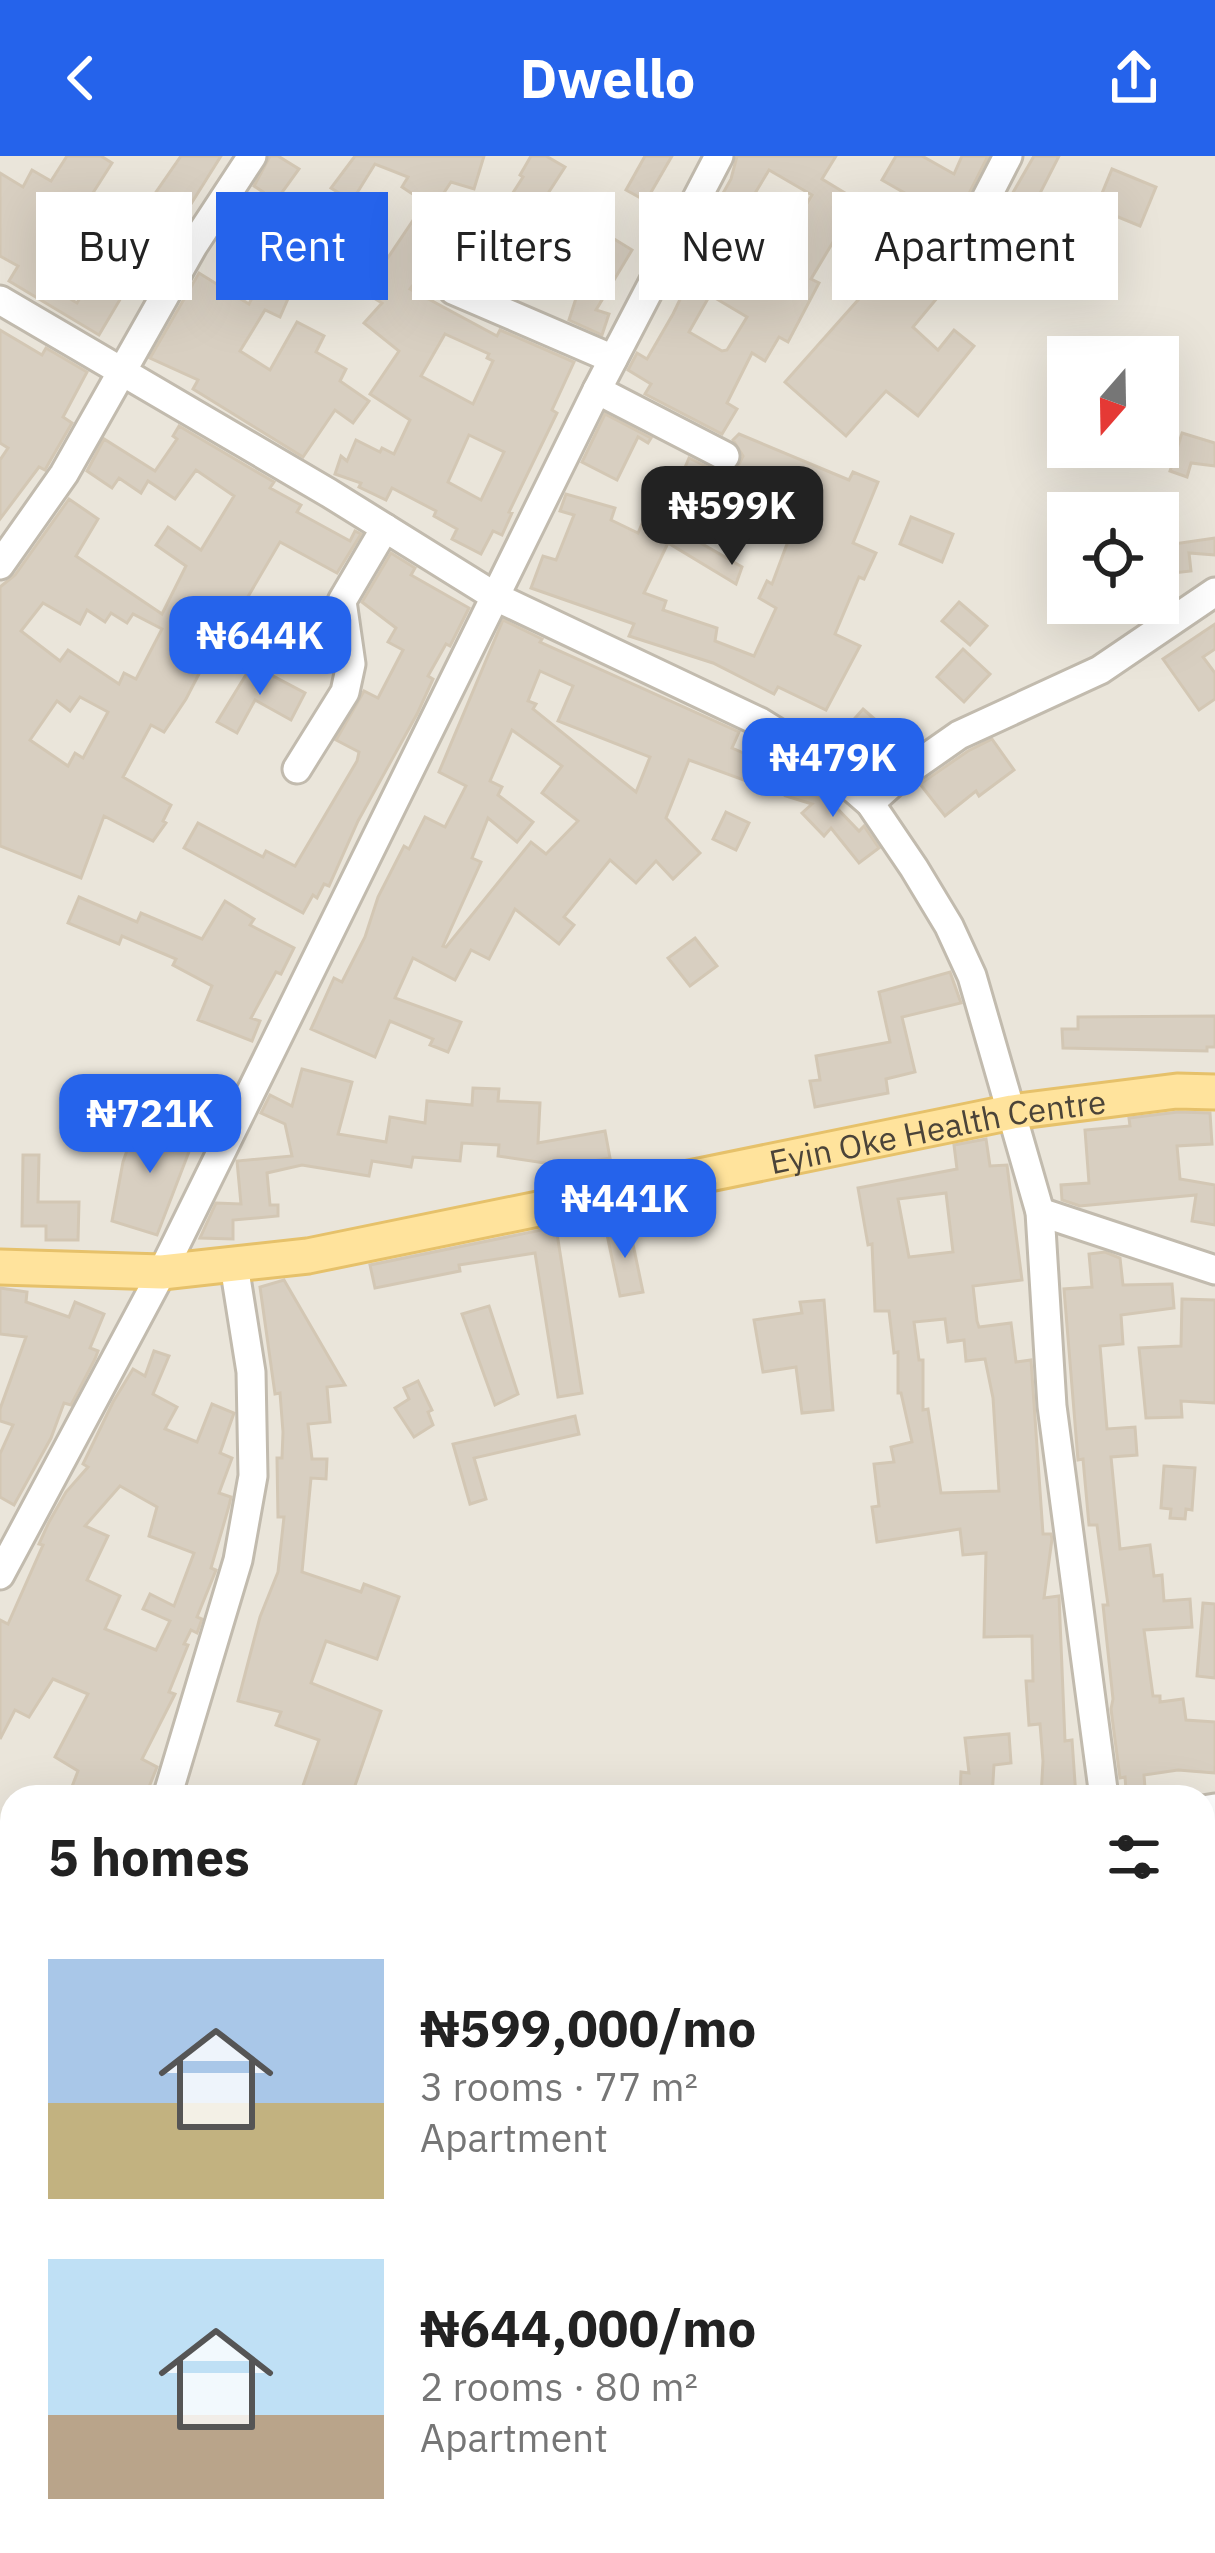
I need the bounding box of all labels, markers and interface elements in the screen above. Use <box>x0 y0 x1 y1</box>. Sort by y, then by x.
text: Dwello <box>520 43 695 113</box>
icon: back <box>48 45 114 111</box>
icon: share <box>1101 45 1167 111</box>
chip: Buy <box>36 192 192 300</box>
chip: Rent <box>216 192 388 300</box>
chip: Filters <box>412 192 615 300</box>
chip: New <box>639 192 808 300</box>
chip: Apartment <box>832 192 1118 300</box>
north arrow <box>1047 336 1179 468</box>
map controls <box>1047 336 1179 624</box>
pin: ₦599K <box>648 466 816 568</box>
text: ₦599K <box>668 479 796 530</box>
button: locate <box>1047 492 1179 624</box>
pin: ₦644K <box>176 596 344 698</box>
text: ₦644K <box>196 609 324 660</box>
pin: ₦479K <box>749 718 917 820</box>
text: ₦479K <box>769 731 897 782</box>
pin: ₦721K <box>66 1074 234 1176</box>
street label: Eyin Oke Health Centre <box>765 1079 1108 1183</box>
text: ₦721K <box>86 1087 214 1138</box>
pin: ₦441K <box>541 1159 709 1261</box>
text: ₦441K <box>561 1172 689 1223</box>
text: 5 homes <box>48 1824 250 1890</box>
icon: filters <box>1101 1824 1167 1890</box>
text: ₦599,000/mo <box>420 1995 756 2061</box>
icon: home <box>144 2007 288 2151</box>
text: 3 rooms · 77 m² <box>420 2061 698 2112</box>
text: Apartment <box>420 2112 608 2163</box>
text: ₦644,000/mo <box>420 2295 756 2361</box>
icon: home <box>144 2307 288 2451</box>
text: 2 rooms · 80 m² <box>420 2361 698 2412</box>
text: Apartment <box>420 2412 608 2463</box>

